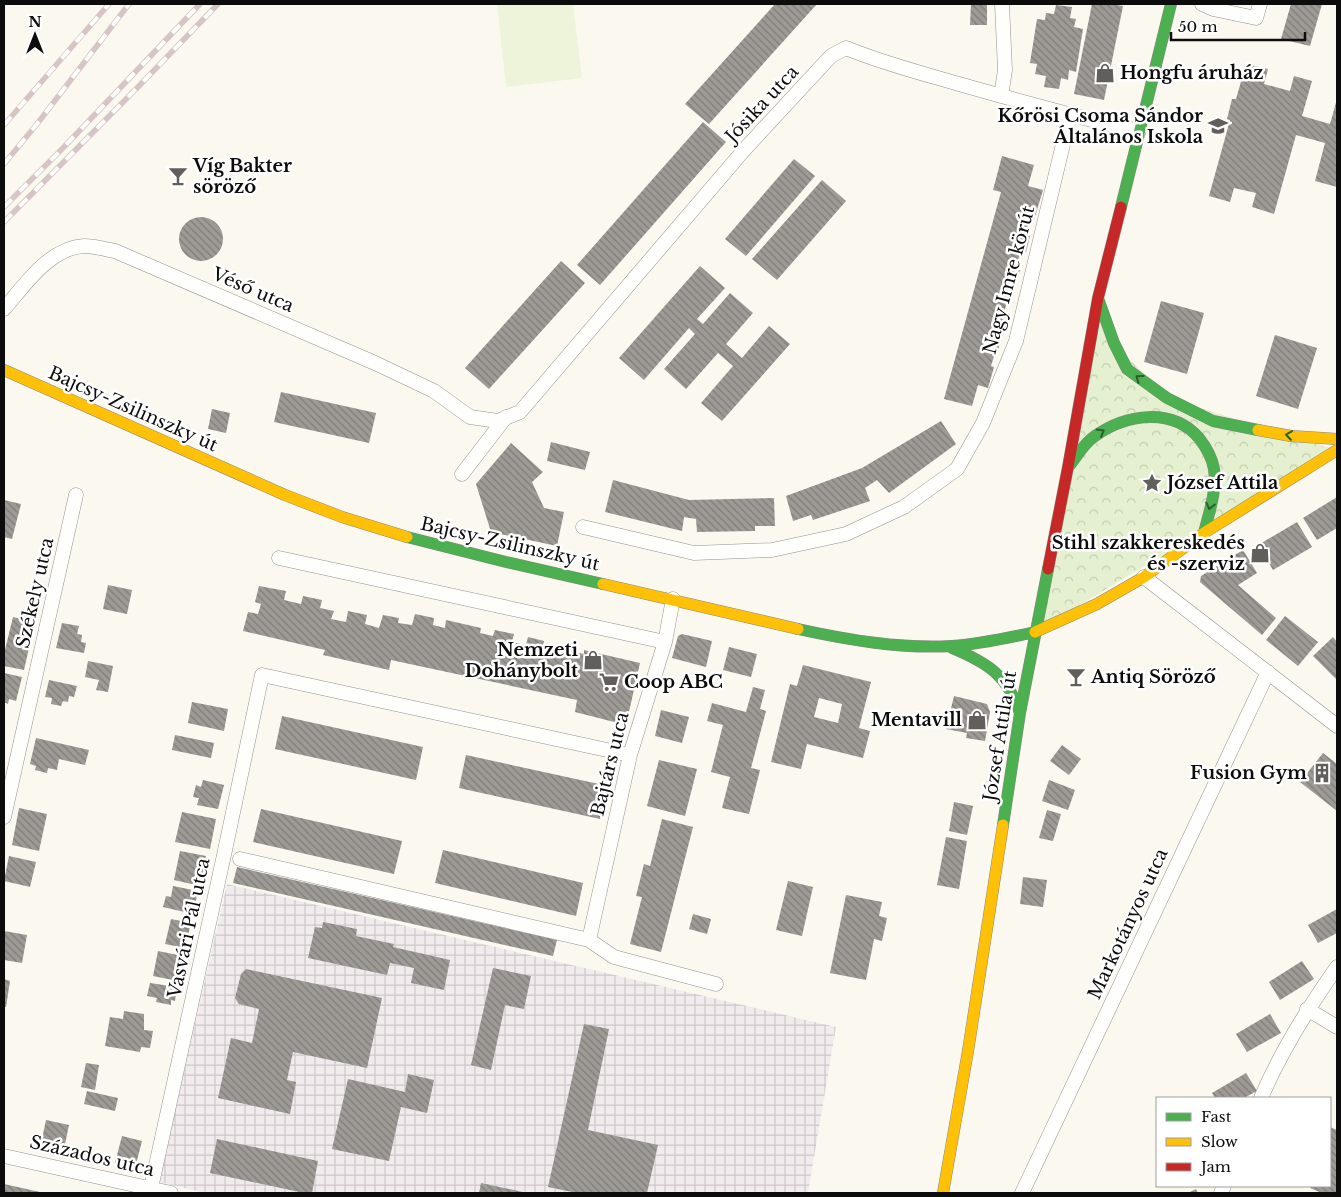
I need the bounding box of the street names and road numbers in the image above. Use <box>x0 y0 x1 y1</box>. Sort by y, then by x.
street label: Jósika utca <box>719 61 803 149</box>
street label: Nagy Imre körút <box>979 203 1039 357</box>
street label: Véső utca <box>208 263 297 317</box>
street label: Bajcsy-Zsilinszky út <box>45 362 221 456</box>
street label: Bajcsy-Zsilinszky út <box>418 513 602 575</box>
street label: Székely utca <box>12 536 58 650</box>
street label: József Attila út <box>979 669 1021 805</box>
street label: Bajtárs utca <box>586 710 634 818</box>
street label: Markotányos utca <box>1083 845 1173 1003</box>
street label: Vasvári Pál utca <box>163 856 215 1001</box>
street label: Százados utca <box>28 1131 156 1181</box>

